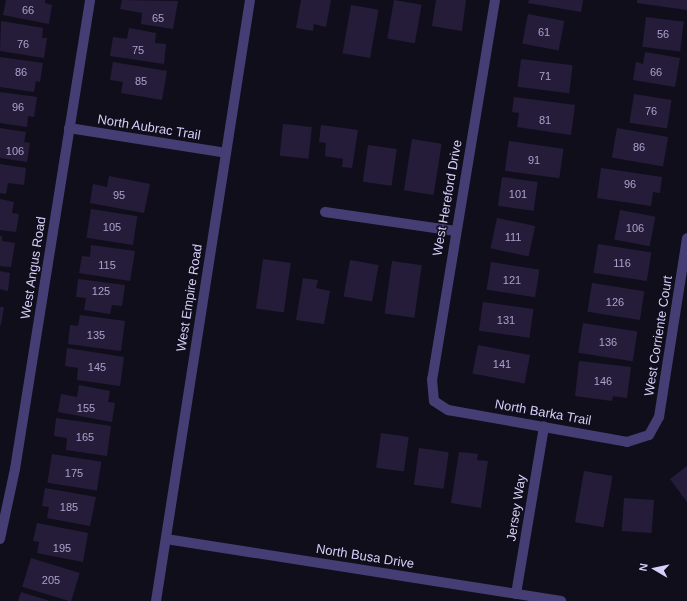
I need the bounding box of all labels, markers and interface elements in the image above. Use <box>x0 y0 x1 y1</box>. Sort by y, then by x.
house number: 66 <box>22 3 34 17</box>
house number: 65 <box>152 11 164 25</box>
house number: 61 <box>538 25 550 39</box>
house number: 56 <box>657 27 669 41</box>
house number: 76 <box>17 37 29 51</box>
house number: 75 <box>132 43 144 57</box>
house number: 86 <box>15 65 27 79</box>
house number: 66 <box>650 65 662 79</box>
house number: 71 <box>539 69 551 83</box>
house number: 85 <box>135 74 147 88</box>
house number: 96 <box>12 100 24 114</box>
house number: 76 <box>645 104 657 118</box>
street label: North Aubrac Trail <box>96 112 202 144</box>
house number: 81 <box>539 113 551 127</box>
street label: West Hereford Drive <box>430 139 466 257</box>
house number: 86 <box>633 140 645 154</box>
house number: 106 <box>6 144 24 158</box>
house number: 91 <box>528 153 540 167</box>
house number: 96 <box>624 177 636 191</box>
house number: 101 <box>509 187 527 201</box>
house number: 95 <box>113 188 125 202</box>
street label: West Angus Road <box>18 215 50 321</box>
house number: 105 <box>103 220 121 234</box>
house number: 106 <box>626 221 644 235</box>
house number: 111 <box>505 230 521 244</box>
street label: West Empire Road <box>174 243 206 353</box>
house number: 116 <box>613 256 631 270</box>
house number: 115 <box>98 258 116 272</box>
house number: 121 <box>503 273 521 287</box>
street label: West Corriente Court <box>642 275 676 397</box>
house number: 125 <box>92 284 110 298</box>
house number: 126 <box>606 295 624 309</box>
house number: 131 <box>497 313 515 327</box>
house number: 135 <box>87 328 105 342</box>
house number: 136 <box>599 335 617 349</box>
house number: 141 <box>493 357 511 371</box>
house number: 145 <box>88 360 106 374</box>
house number: 146 <box>594 374 612 388</box>
street label: North Barka Trail <box>494 397 592 429</box>
house number: 155 <box>77 401 95 415</box>
house number: 165 <box>76 430 94 444</box>
house number: 175 <box>65 466 83 480</box>
street label: Jersey Way <box>504 473 530 543</box>
house number: 185 <box>60 500 78 514</box>
house number: 195 <box>53 541 71 555</box>
street label: North Busa Drive <box>315 542 415 572</box>
north arrow <box>635 549 675 589</box>
text: N <box>637 562 650 572</box>
house number: 205 <box>42 573 60 587</box>

